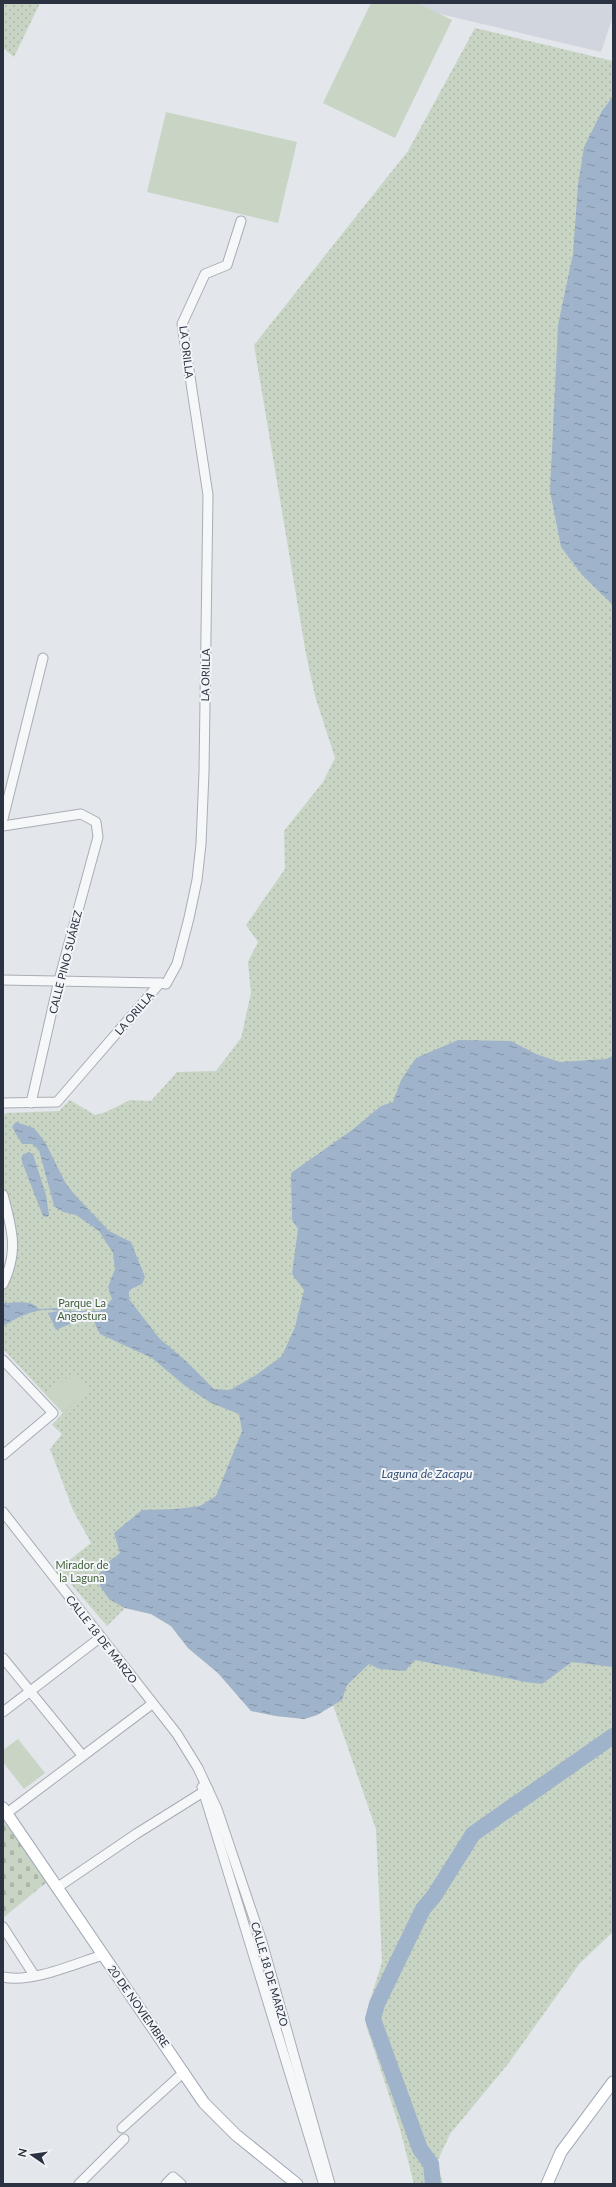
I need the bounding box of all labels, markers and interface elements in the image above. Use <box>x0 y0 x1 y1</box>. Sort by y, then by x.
street label: LA ORILLA <box>177 325 197 380</box>
street label: LA ORILLA <box>198 648 212 702</box>
street label: CALLE PINO SUÁREZ <box>46 909 84 1015</box>
street label: LA ORILLA <box>112 988 157 1037</box>
park label: Parque La Angostura <box>57 1296 107 1322</box>
water label: Laguna de Zacapu <box>382 1466 472 1481</box>
park label: Mirador de la Laguna <box>55 1558 109 1584</box>
street label: CALLE 18 DE MARZO <box>64 1592 141 1686</box>
street label: CALLE 18 DE MARZO <box>249 1920 291 2028</box>
street label: 20 DE NOVIEMBRE <box>106 1962 172 2050</box>
north arrow <box>12 2135 52 2175</box>
text: N <box>14 2147 29 2158</box>

